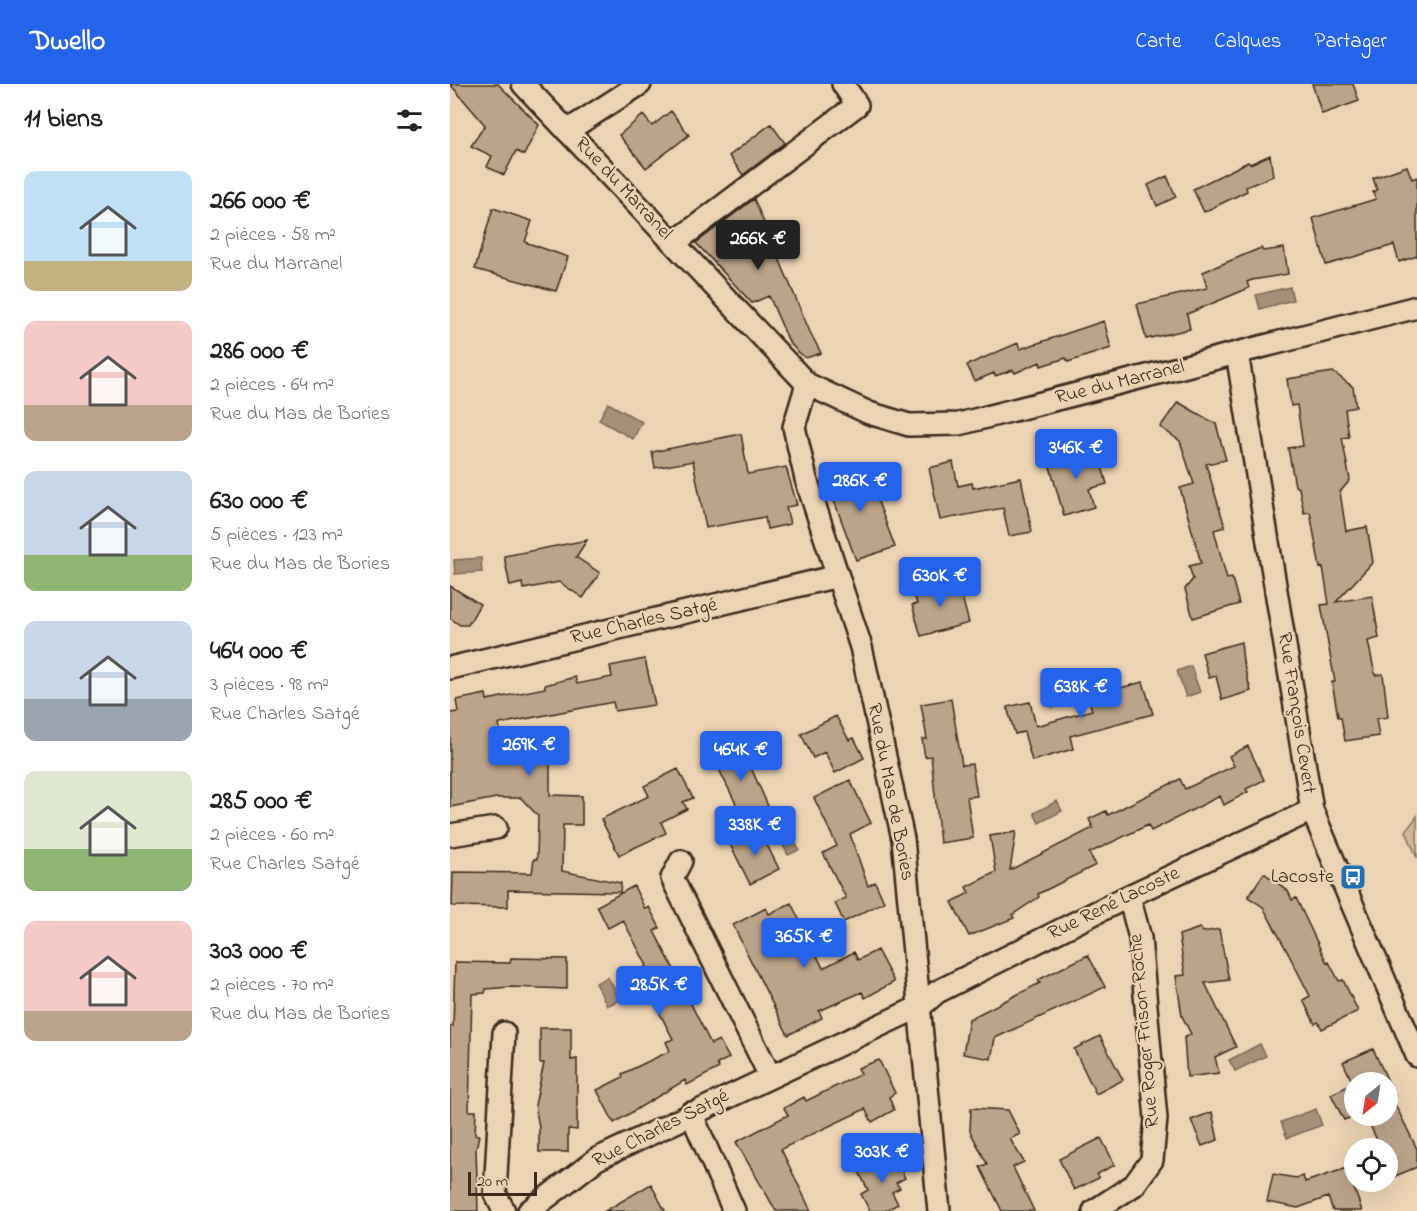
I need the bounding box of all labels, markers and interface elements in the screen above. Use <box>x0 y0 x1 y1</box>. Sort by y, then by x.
text: Dwello <box>30 22 105 63</box>
text: Carte <box>1135 27 1181 57</box>
text: Calques <box>1214 27 1281 57</box>
text: Partager <box>1314 27 1387 57</box>
text: 11 biens <box>24 101 103 139</box>
icon: filters <box>393 104 426 137</box>
street label: Rue du Marranel <box>567 131 679 247</box>
text: 266 000 € <box>210 183 311 221</box>
icon: home <box>72 195 144 267</box>
pin: 266K € <box>709 220 807 271</box>
text: 2 pièces · 58 m² <box>210 221 336 250</box>
text: 266K € <box>730 225 786 254</box>
text: Rue du Marranel <box>210 250 342 279</box>
text: 286 000 € <box>210 333 309 371</box>
icon: home <box>72 345 144 417</box>
street label: Rue du Marranel <box>1052 353 1188 413</box>
text: 2 pièces · 64 m² <box>210 371 334 400</box>
text: Rue du Mas de Bories <box>210 400 390 429</box>
pin: 346K € <box>1027 429 1125 480</box>
text: 346K € <box>1049 434 1103 463</box>
pin: 286K € <box>811 462 909 513</box>
text: 286K € <box>833 467 887 496</box>
text: 630 000 € <box>210 483 308 521</box>
icon: home <box>72 495 144 567</box>
text: 5 pièces · 123 m² <box>210 521 343 550</box>
text: Rue du Mas de Bories <box>210 550 390 579</box>
pin: 630K € <box>891 557 989 608</box>
text: 630K € <box>913 562 967 591</box>
street label: Rue Charles Satgé <box>568 591 720 654</box>
street label: Rue François Cevert <box>1269 630 1323 796</box>
text: 464 000 € <box>210 633 308 671</box>
icon: home <box>72 645 144 717</box>
pin: 638K € <box>1032 668 1130 719</box>
text: 3 pièces · 98 m² <box>210 671 329 700</box>
text: 638K € <box>1054 673 1108 702</box>
text: Rue Charles Satgé <box>210 700 360 729</box>
street label: Rue du Mas de Bories <box>859 701 921 883</box>
pin: 269K € <box>480 726 578 777</box>
text: 269K € <box>502 731 556 760</box>
pin: 464K € <box>692 731 790 782</box>
text: 464K € <box>714 736 768 765</box>
text: 285 000 € <box>210 783 312 821</box>
icon: home <box>72 795 144 867</box>
pin: 338K € <box>706 806 804 857</box>
text: 338K € <box>729 811 781 840</box>
text: 2 pièces · 60 m² <box>210 821 335 850</box>
text: Rue Charles Satgé <box>210 850 360 879</box>
street label: Rue René Lacoste <box>1043 859 1185 949</box>
bus stop icon: Lacoste <box>1338 862 1368 892</box>
place label: Lacoste <box>1271 863 1334 892</box>
pin: 365K € <box>755 918 853 969</box>
text: 365K € <box>775 923 833 952</box>
text: 303 000 € <box>210 933 308 971</box>
street label: Rue Roger Frison-Roche <box>1122 933 1169 1129</box>
icon: home <box>72 945 144 1017</box>
pin: 285K € <box>610 966 708 1017</box>
text: 2 pièces · 70 m² <box>210 971 334 1000</box>
text: 285K € <box>630 971 688 1000</box>
text: Rue du Mas de Bories <box>210 1000 390 1029</box>
north arrow <box>1344 1072 1398 1126</box>
map controls <box>1344 1072 1398 1192</box>
street label: Rue Charles Satgé <box>588 1082 735 1177</box>
pin: 303K € <box>833 1133 931 1184</box>
text: 303K € <box>855 1138 909 1167</box>
button: locate <box>1344 1138 1398 1192</box>
scale bar <box>468 1169 537 1196</box>
text: 20 m <box>477 1170 508 1194</box>

